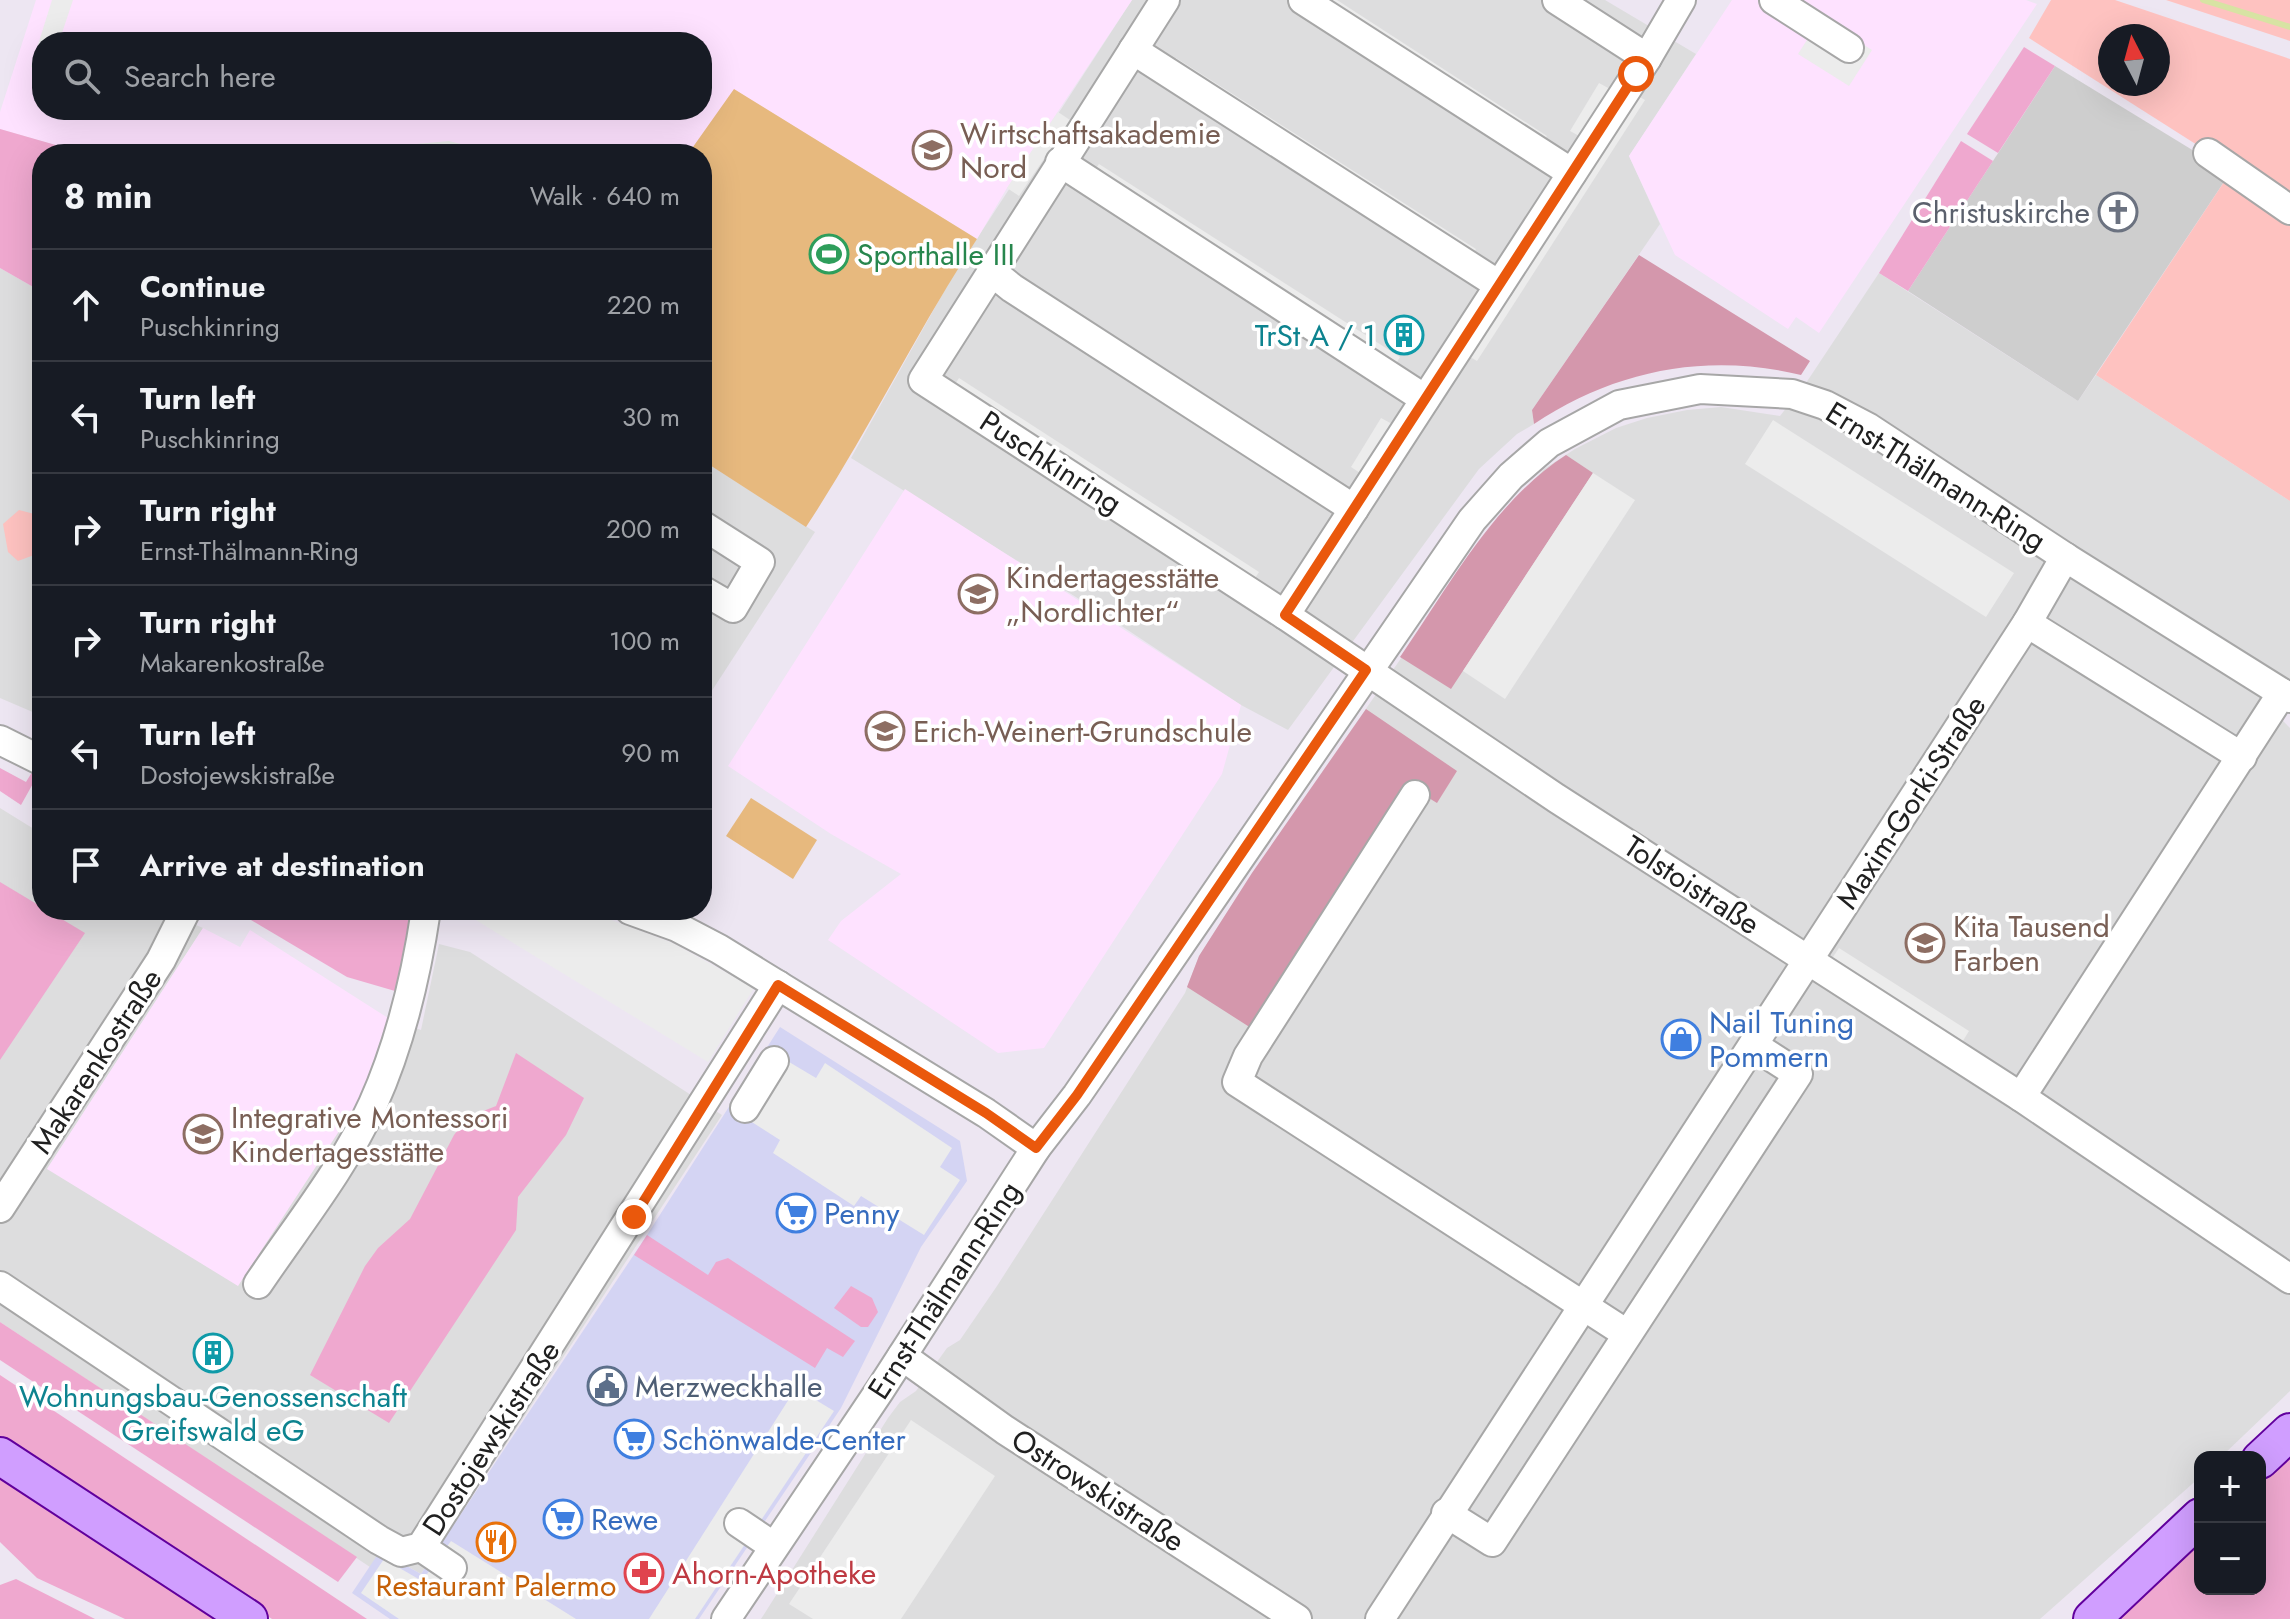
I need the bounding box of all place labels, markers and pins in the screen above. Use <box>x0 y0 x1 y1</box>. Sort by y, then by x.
place label: Wirtschaftsakademie Nord <box>960 112 1221 189</box>
school or university icon: Wirtschaftsakademie Nord <box>911 129 953 171</box>
place label: Christuskirche <box>1912 191 2090 234</box>
church icon: Christuskirche <box>2097 191 2139 233</box>
sports icon: Sporthalle III <box>808 233 850 275</box>
place label: Sporthalle III <box>857 233 1015 276</box>
place label: TrSt A / 1 <box>1255 314 1376 357</box>
building icon: TrSt A / 1 <box>1383 314 1425 356</box>
place label: Kindertagesstätte „Nordlichter“ <box>1006 556 1219 633</box>
school or university icon: Kindertagesstätte „Nordlichter“ <box>957 573 999 615</box>
school or university icon: Erich-Weinert-Grundschule <box>864 710 906 752</box>
place label: Erich-Weinert-Grundschule <box>913 710 1252 753</box>
place label: Kita Tausend Farben <box>1953 905 2110 982</box>
school or university icon: Kita Tausend Farben <box>1904 922 1946 964</box>
place label: Nail Tuning Pommern <box>1709 1001 1854 1078</box>
shop icon: Nail Tuning Pommern <box>1660 1018 1702 1060</box>
place label: Integrative Montessori Kindertagesstätte <box>231 1096 509 1173</box>
school or university icon: Integrative Montessori Kindertagesstätte <box>182 1113 224 1155</box>
supermarket icon: Penny <box>775 1192 817 1234</box>
place label: Penny <box>824 1192 900 1235</box>
building icon: Wohnungsbau-Genossenschaft Greifswald eG <box>192 1332 234 1374</box>
public building icon: Merzweckhalle <box>586 1365 628 1407</box>
place label: Merzweckhalle <box>635 1365 823 1408</box>
place label: Wohnungsbau-Genossenschaft Greifswald eG <box>19 1375 408 1452</box>
supermarket icon: Schönwalde-Center <box>613 1418 655 1460</box>
place label: Schönwalde-Center <box>662 1418 906 1461</box>
supermarket icon: Rewe <box>542 1498 584 1540</box>
place label: Rewe <box>591 1498 658 1541</box>
restaurant icon: Restaurant Palermo <box>475 1521 517 1563</box>
pharmacy icon: Ahorn-Apotheke <box>623 1552 665 1594</box>
place label: Ahorn-Apotheke <box>672 1552 876 1595</box>
place label: Restaurant Palermo <box>376 1564 616 1607</box>

